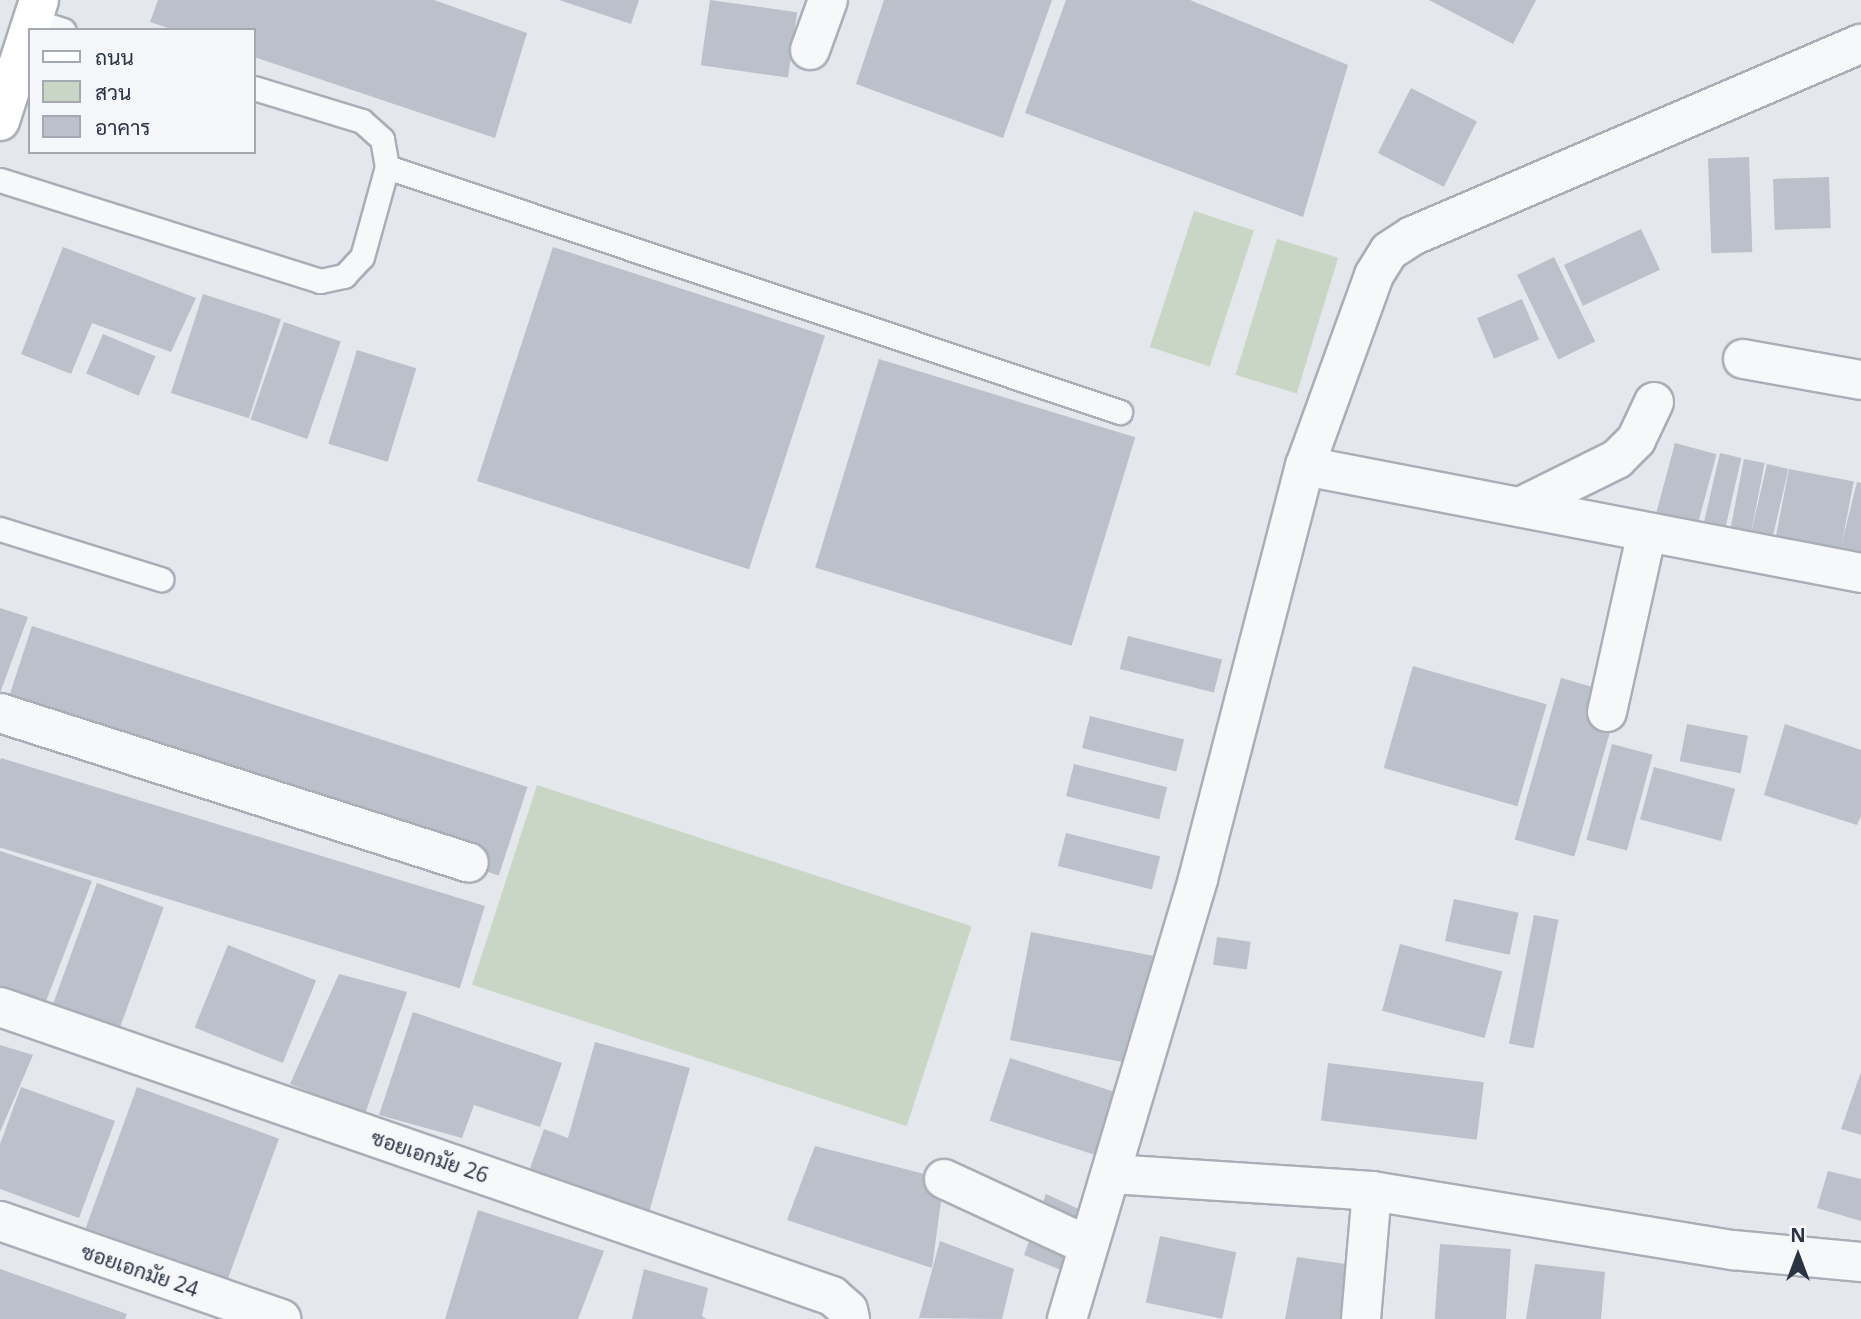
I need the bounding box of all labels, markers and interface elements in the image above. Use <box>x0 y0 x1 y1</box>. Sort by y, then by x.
legend <box>28 28 256 154</box>
text: ถนน <box>95 43 134 71</box>
text: สวน <box>95 78 131 106</box>
text: อาคาร <box>95 113 151 141</box>
street label: ซอยเอกมัย 26 <box>368 1124 492 1188</box>
north arrow <box>1763 1221 1833 1291</box>
text: N <box>1790 1222 1806 1248</box>
street label: ซอยเอกมัย 24 <box>78 1238 202 1302</box>

